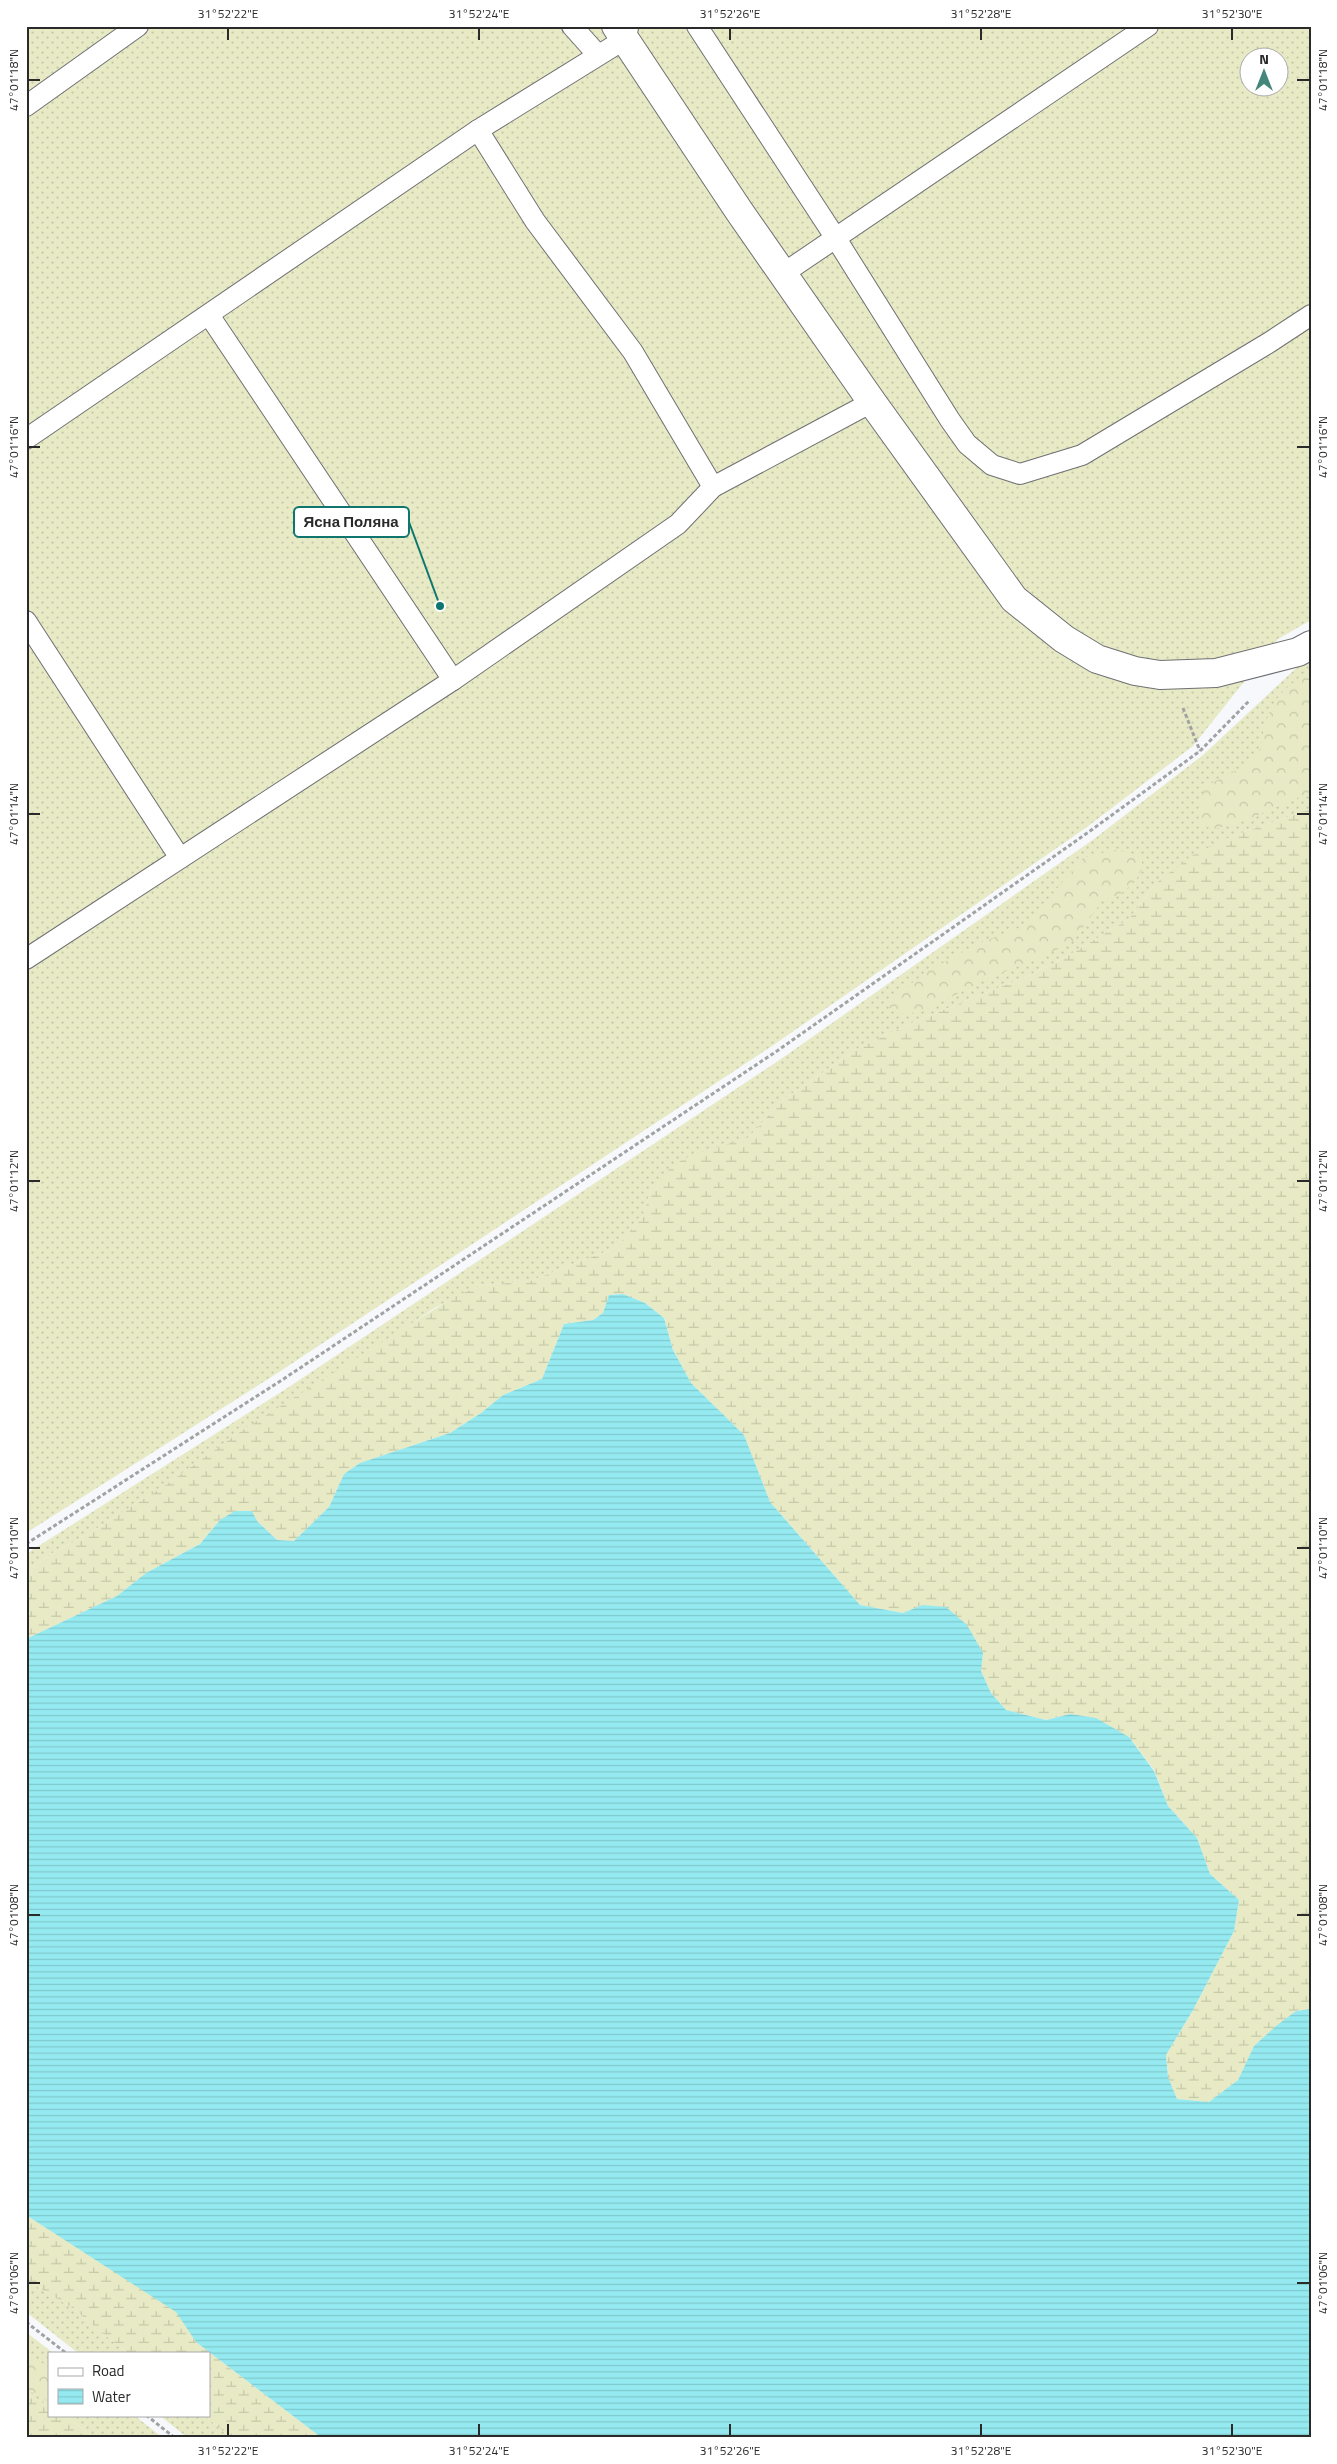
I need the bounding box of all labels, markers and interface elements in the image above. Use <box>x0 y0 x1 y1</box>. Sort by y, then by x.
text: 31°52'22"E <box>198 4 259 23</box>
text: 31°52'24"E <box>449 4 510 23</box>
text: 31°52'26"E <box>700 4 761 23</box>
text: 31°52'28"E <box>951 4 1012 23</box>
text: 31°52'30"E <box>1202 4 1263 23</box>
north arrow <box>1240 48 1290 98</box>
text: N <box>1259 48 1269 69</box>
text: 47°01'18"N <box>4 49 23 111</box>
text: 47°01'18"N <box>1313 49 1332 111</box>
text: 47°01'16"N <box>4 416 23 478</box>
text: 47°01'16"N <box>1313 416 1332 478</box>
callout: Ясна Поляна <box>294 507 409 537</box>
text: Ясна Поляна <box>303 510 399 533</box>
text: 47°01'14"N <box>4 783 23 845</box>
text: 47°01'14"N <box>1313 783 1332 845</box>
text: 47°01'12"N <box>4 1150 23 1212</box>
text: 47°01'12"N <box>1313 1150 1332 1212</box>
text: 47°01'10"N <box>4 1517 23 1579</box>
text: 47°01'10"N <box>1313 1517 1332 1579</box>
text: 47°01'08"N <box>4 1884 23 1946</box>
text: 47°01'08"N <box>1313 1884 1332 1946</box>
text: 47°01'06"N <box>4 2252 23 2314</box>
text: 47°01'06"N <box>1313 2252 1332 2314</box>
legend <box>48 2352 210 2416</box>
text: Road <box>92 2359 124 2382</box>
text: Water <box>92 2385 131 2408</box>
text: 31°52'22"E <box>198 2441 259 2460</box>
text: 31°52'24"E <box>449 2441 510 2460</box>
text: 31°52'26"E <box>700 2441 761 2460</box>
text: 31°52'28"E <box>951 2441 1012 2460</box>
text: 31°52'30"E <box>1202 2441 1263 2460</box>

